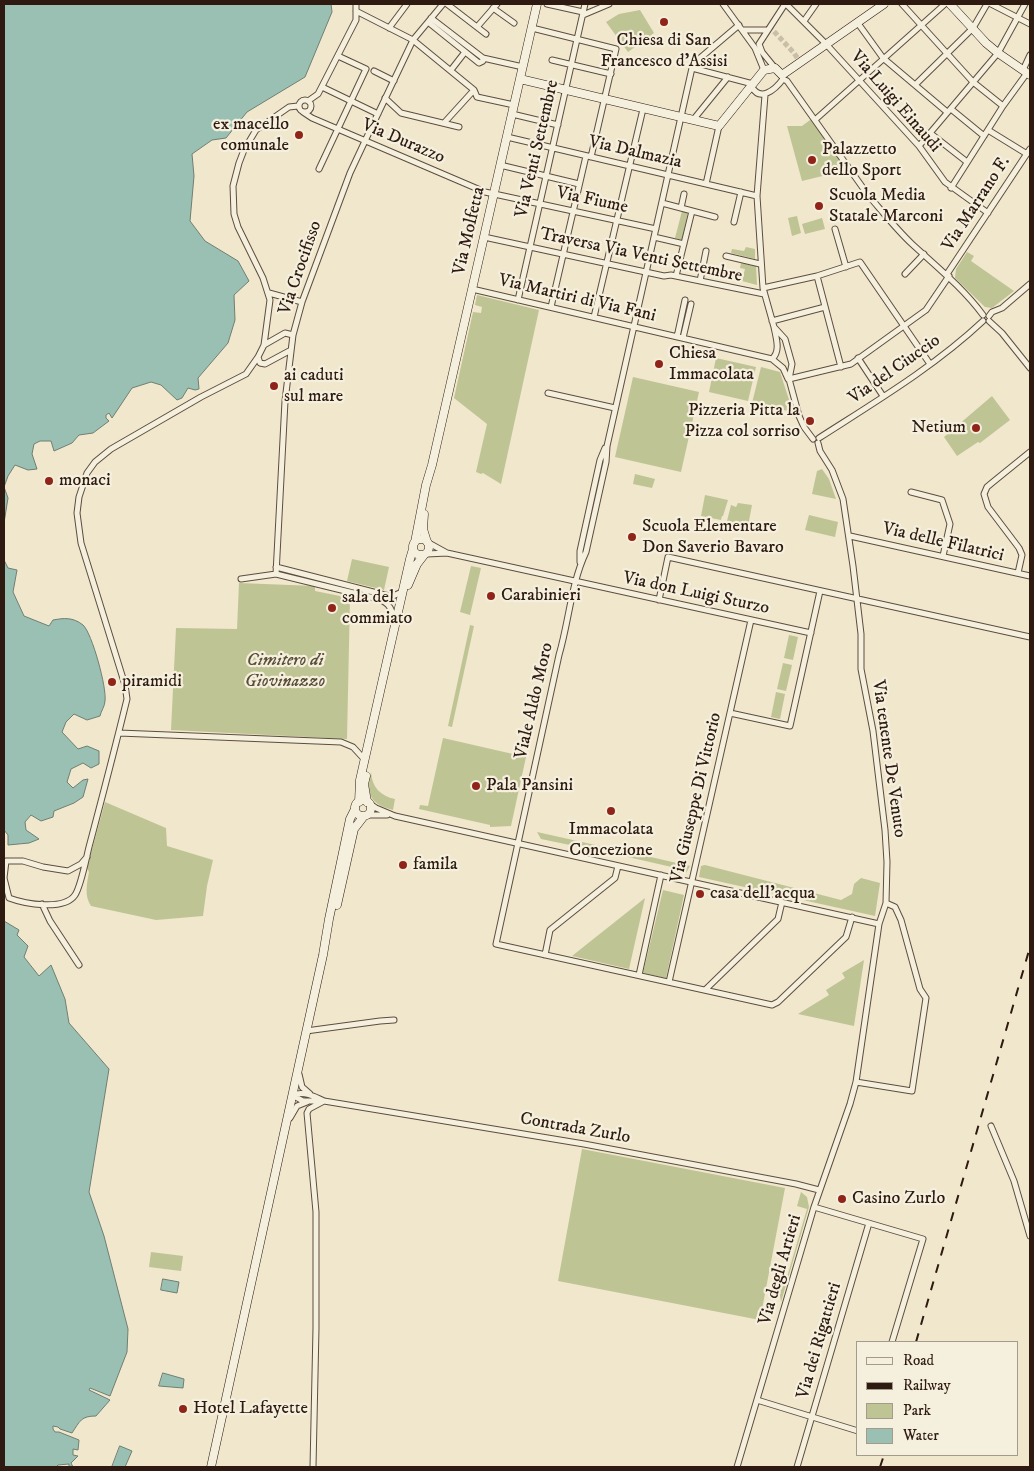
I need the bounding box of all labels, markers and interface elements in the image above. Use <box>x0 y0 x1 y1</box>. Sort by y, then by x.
marker: Chiesa di San Francesco d'Assisi <box>658 16 670 28</box>
place label: Chiesa di San Francesco d'Assisi <box>600 30 728 72</box>
street label: Via Luigi Einaudi <box>845 47 945 157</box>
street label: Via Venti Settembre <box>512 78 564 220</box>
place label: ex macello comunale <box>213 114 289 156</box>
street label: Via Durazzo <box>358 115 448 169</box>
marker: ex macello comunale <box>293 129 305 141</box>
street label: Via Dalmazia <box>586 132 684 174</box>
place label: Palazzetto dello Sport <box>822 139 901 182</box>
street label: Via Marrano F. <box>938 152 1016 256</box>
marker: Palazzetto dello Sport <box>806 154 818 166</box>
street label: Via Fiume <box>554 183 630 219</box>
street label: Via Molfetta <box>449 185 491 277</box>
place label: Scuola Media Statale Marconi <box>829 185 943 228</box>
marker: Scuola Media Statale Marconi <box>813 200 825 212</box>
street label: Via Crocifisso <box>275 218 327 318</box>
street label: Traversa Via Venti Settembre <box>538 224 744 288</box>
street label: Via Martiri di Via Fani <box>496 270 658 328</box>
street label: Via del Ciuccio <box>845 330 945 410</box>
place label: Chiesa Immacolata <box>669 343 754 386</box>
marker: Chiesa Immacolata <box>653 358 665 370</box>
place label: ai caduti sul mare <box>284 365 344 408</box>
marker: ai caduti sul mare <box>268 380 280 392</box>
place label: Pizzeria Pitta la Pizza col sorriso <box>685 400 800 442</box>
marker: Pizzeria Pitta la Pizza col sorriso <box>804 415 816 427</box>
place label: Netium <box>912 417 966 439</box>
marker: Netium <box>970 422 982 434</box>
place label: monaci <box>59 470 111 492</box>
marker: monaci <box>43 475 55 487</box>
place label: Scuola Elementare Don Saverio Bavaro <box>642 516 784 558</box>
street label: Via delle Filatrici <box>880 519 1006 567</box>
marker: Scuola Elementare Don Saverio Bavaro <box>626 531 638 543</box>
street label: Via don Luigi Sturzo <box>621 568 771 620</box>
place label: Carabinieri <box>501 585 581 607</box>
place label: sala del commiato <box>342 587 412 630</box>
marker: Carabinieri <box>485 590 497 602</box>
marker: sala del commiato <box>326 602 338 614</box>
street label: Viale Aldo Moro <box>511 641 559 761</box>
park label: Cimitero di Giovinazzo <box>245 650 325 692</box>
place label: piramidi <box>122 671 182 693</box>
marker: piramidi <box>106 676 118 688</box>
street label: Via tenente De Venuto <box>866 679 910 839</box>
street label: Via Giuseppe Di Vittorio <box>667 711 727 885</box>
place label: Pala Pansini <box>486 775 573 797</box>
marker: Pala Pansini <box>470 780 482 792</box>
marker: Immacolata Concezione <box>605 805 617 817</box>
place label: Immacolata Concezione <box>568 819 654 862</box>
place label: famila <box>413 854 458 876</box>
marker: famila <box>397 859 409 871</box>
place label: casa dell'acqua <box>710 883 815 905</box>
marker: casa dell'acqua <box>694 888 706 900</box>
street label: Contrada Zurlo <box>518 1109 632 1149</box>
place label: Casino Zurlo <box>852 1188 945 1210</box>
marker: Casino Zurlo <box>836 1193 848 1205</box>
street label: Via degli Artieri <box>755 1212 807 1328</box>
street label: Via dei Rigattieri <box>793 1280 847 1402</box>
legend <box>856 1341 1019 1456</box>
text: Road <box>903 1351 934 1370</box>
text: Railway <box>903 1376 951 1395</box>
place label: Hotel Lafayette <box>193 1398 308 1420</box>
text: Park <box>903 1401 931 1420</box>
marker: Hotel Lafayette <box>177 1403 189 1415</box>
text: Water <box>903 1426 939 1445</box>

